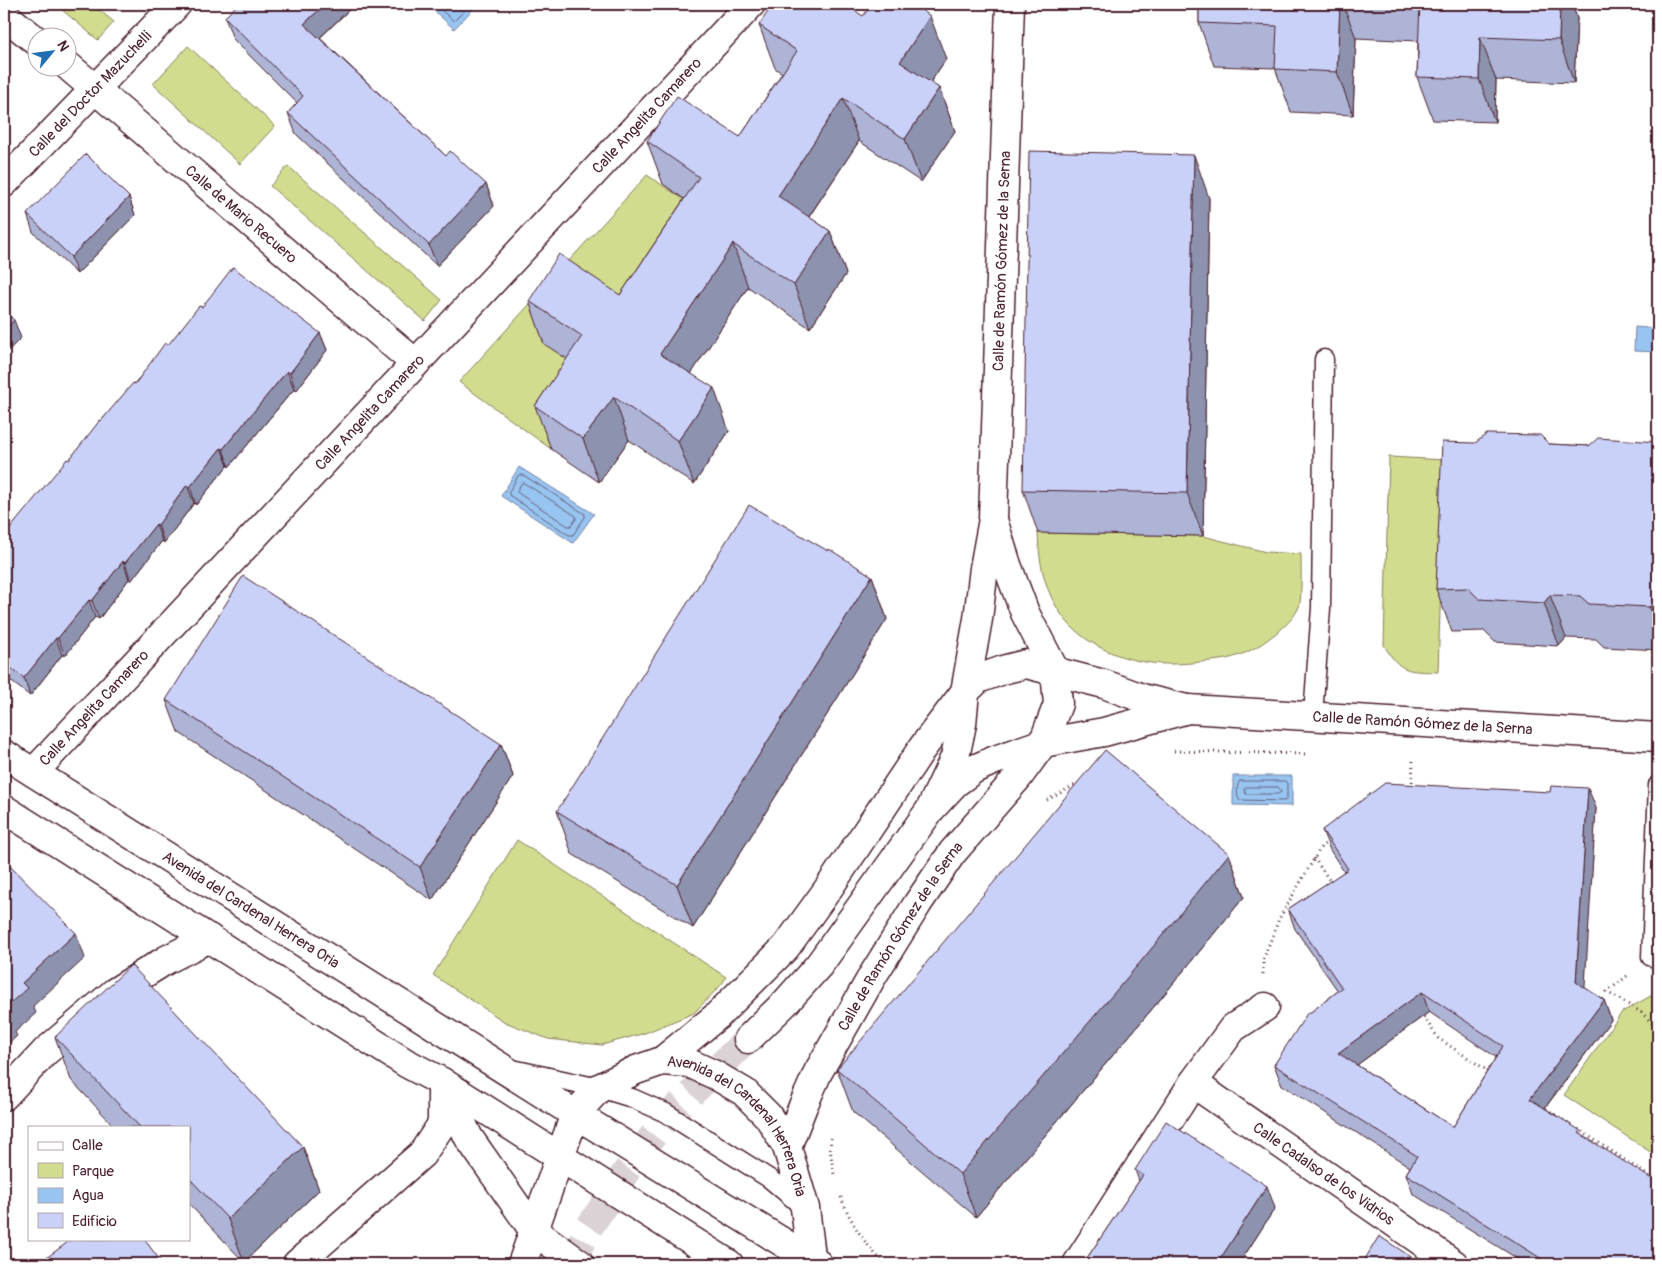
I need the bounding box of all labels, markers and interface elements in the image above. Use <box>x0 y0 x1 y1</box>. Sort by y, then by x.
street label: Calle del Doctor Mazuchelli <box>25 26 156 161</box>
north arrow <box>28 28 78 78</box>
text: N <box>53 38 73 54</box>
street label: Calle Angelita Camarero <box>588 54 706 178</box>
street label: Calle de Ramón Gómez de la Serna <box>988 151 1015 371</box>
street label: Calle de Mario Recuero <box>181 161 301 267</box>
street label: Calle Angelita Camarero <box>311 350 429 474</box>
street label: Calle Angelita Camarero <box>35 646 153 770</box>
street label: Calle de Ramón Gómez de la Serna <box>1312 707 1533 739</box>
street label: Calle de Ramón Gómez de la Serna <box>834 838 967 1034</box>
street label: Avenida del Cardenal Herrera Oria <box>159 847 343 973</box>
street label: Avenida del Cardenal Herrera Oria <box>666 1052 811 1199</box>
street label: Calle Cadalso de los Vidrios <box>1249 1118 1398 1229</box>
legend <box>28 1126 190 1240</box>
text: Calle <box>72 1136 103 1155</box>
text: Parque <box>72 1162 115 1181</box>
text: Agua <box>72 1186 104 1205</box>
text: Edificio <box>72 1212 117 1231</box>

